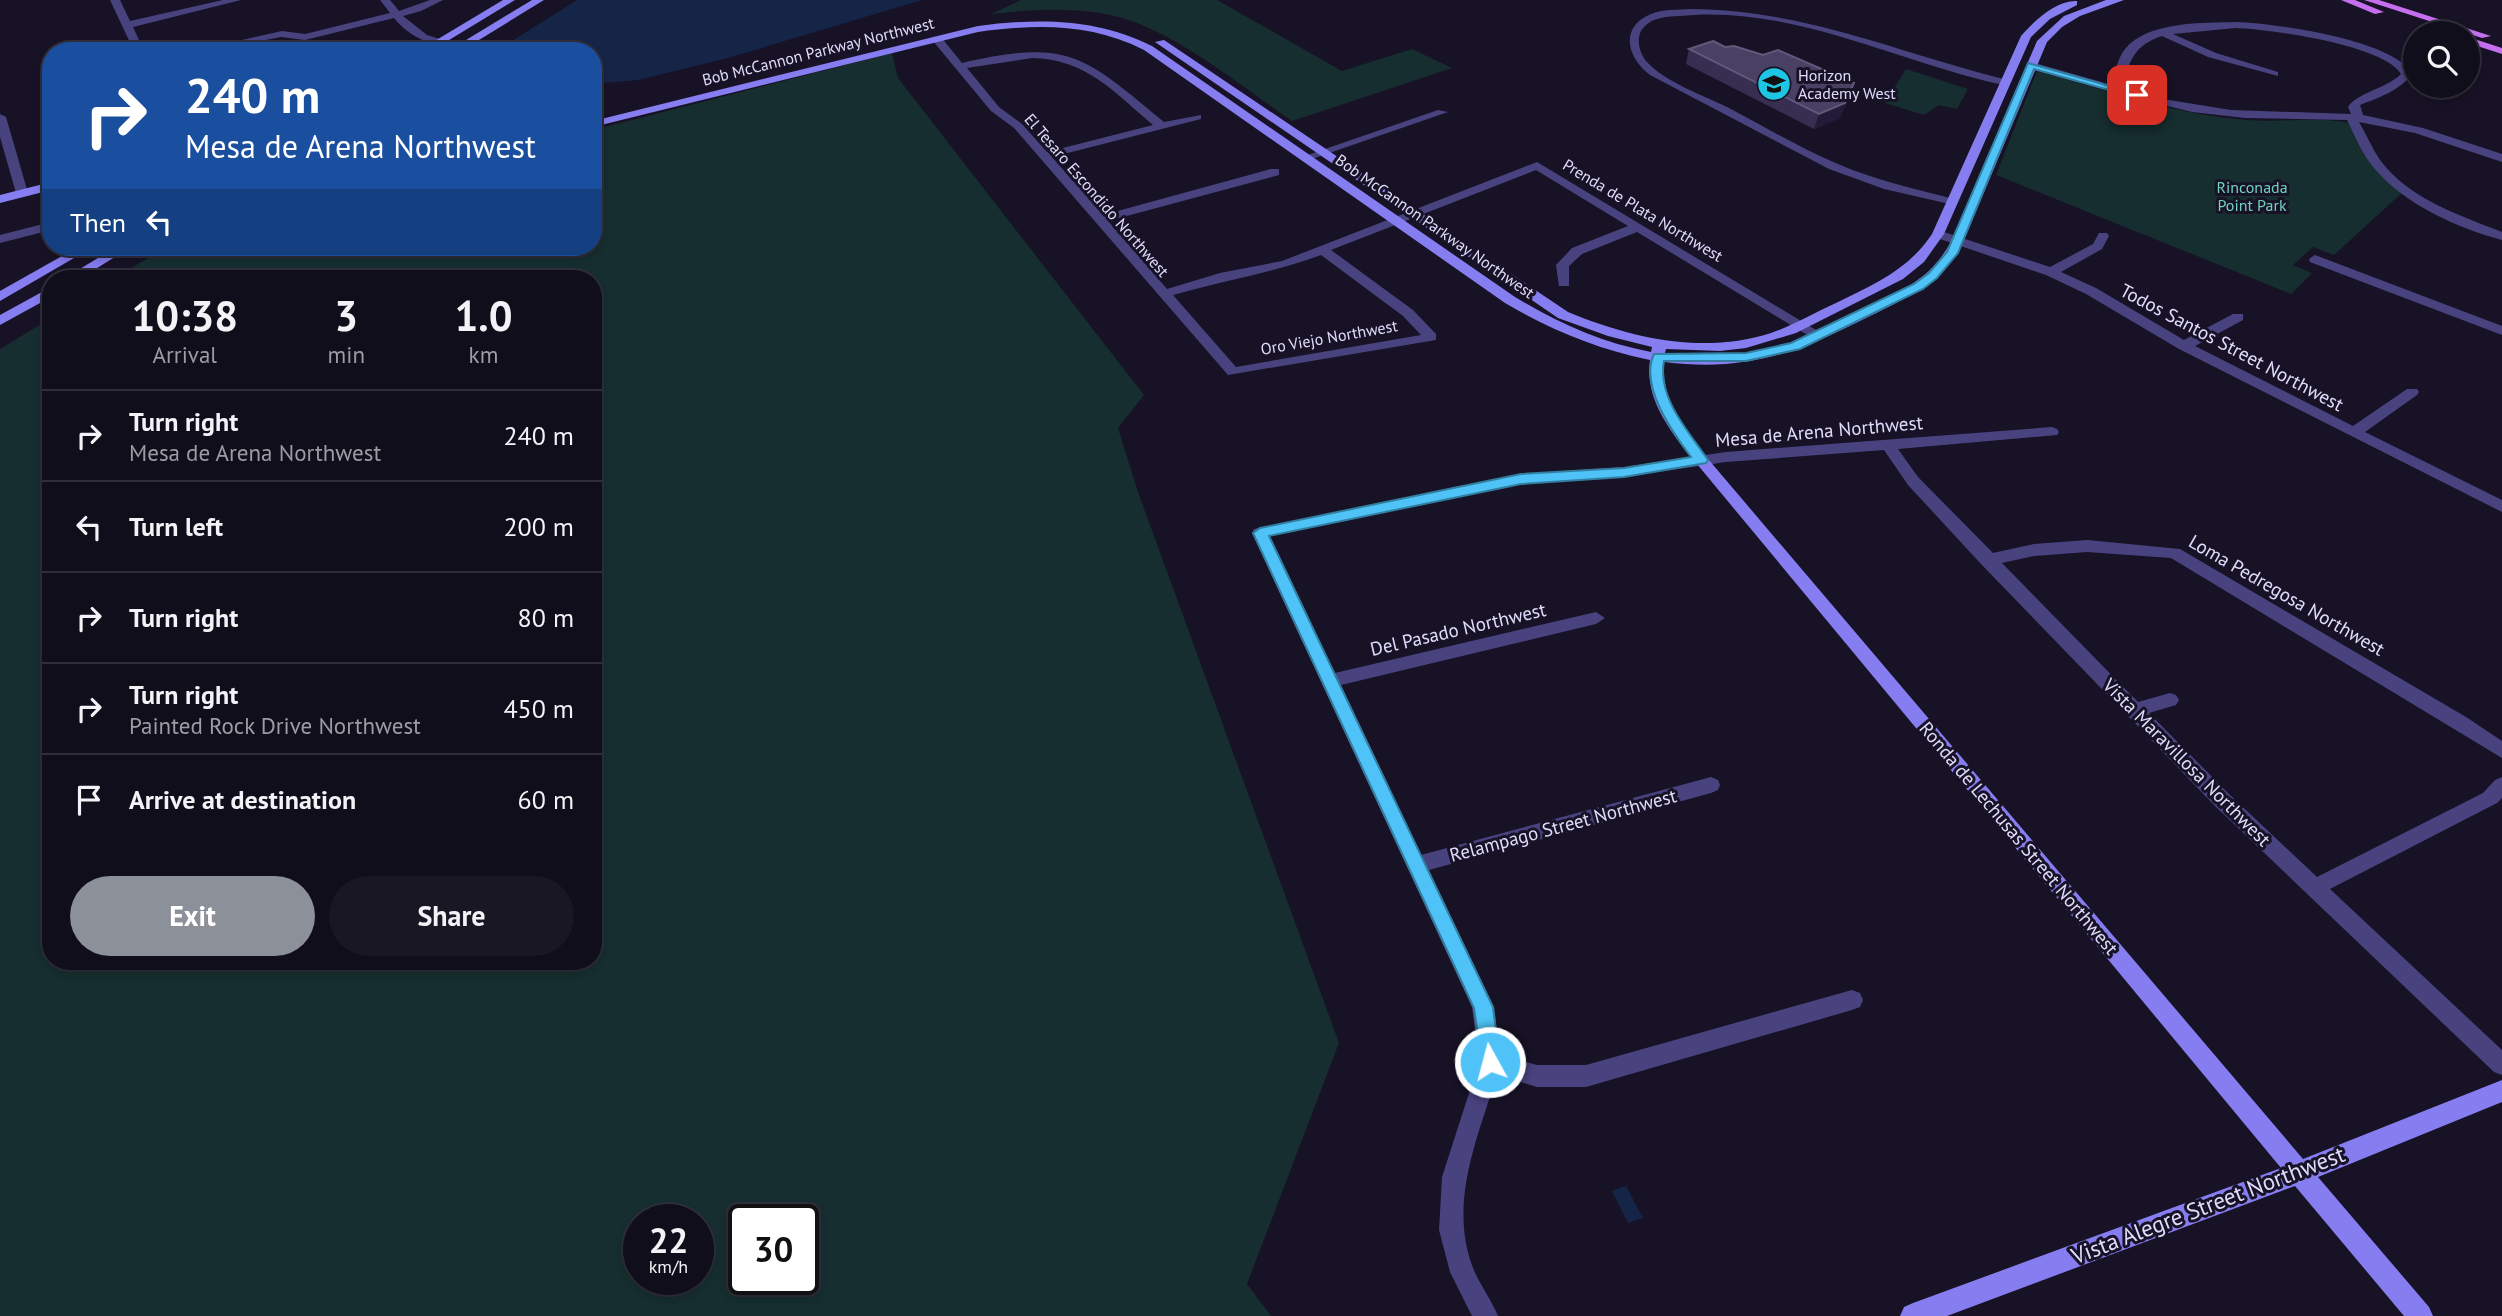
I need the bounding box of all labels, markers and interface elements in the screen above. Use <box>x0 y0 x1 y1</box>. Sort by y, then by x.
street label: Bob McCannon Parkway Northwest <box>700 12 937 90</box>
map controls <box>2403 21 2480 98</box>
button: search <box>2403 21 2480 98</box>
text: 240 m <box>185 63 320 127</box>
school or university icon: Horizon Academy West <box>1755 65 1793 103</box>
place label: Horizon Academy West <box>1798 65 1896 103</box>
pin <box>2107 65 2167 125</box>
icon: right <box>70 70 161 161</box>
icon: arrive <box>2118 76 2156 114</box>
street label: El Tesaro Escondido Northwest <box>1021 109 1174 281</box>
text: Mesa de Arena Northwest <box>185 125 536 167</box>
street label: Bob McCannon Parkway Northwest <box>1332 149 1539 303</box>
street label: Prenda de Plata Northwest <box>1559 154 1727 266</box>
park label: Rinconada Point Park <box>2216 177 2288 215</box>
icon: left <box>140 203 178 241</box>
text: Then <box>70 206 126 239</box>
street label: Todos Santos Street Northwest <box>2116 278 2348 416</box>
text: 10:38 <box>132 288 238 343</box>
text: 3 <box>334 288 358 343</box>
text: 1.0 <box>454 288 512 343</box>
street label: Oro Viejo Northwest <box>1259 315 1400 359</box>
text: Arrival <box>153 340 217 369</box>
text: min <box>328 340 365 369</box>
text: km <box>469 340 498 369</box>
text: Turn right <box>129 405 238 438</box>
street label: Mesa de Arena Northwest <box>1714 410 1924 452</box>
icon: right <box>70 417 108 455</box>
text: 240 m <box>503 419 574 452</box>
text: Mesa de Arena Northwest <box>129 438 381 467</box>
icon: left <box>70 508 108 546</box>
text: Turn left <box>129 510 223 543</box>
text: 200 m <box>503 510 574 543</box>
street label: Loma Pedregosa Northwest <box>2185 529 2390 661</box>
street label: Del Pasado Northwest <box>1368 597 1549 661</box>
icon: right <box>70 599 108 637</box>
text: Turn right <box>129 601 238 634</box>
text: 80 m <box>518 601 574 634</box>
street label: Vista Maravillosa Northwest <box>2097 672 2276 851</box>
text: Turn right <box>129 678 238 711</box>
icon: right <box>70 690 108 728</box>
text: 450 m <box>503 692 574 725</box>
text: Painted Rock Drive Northwest <box>129 711 421 740</box>
street label: Ronda de Lechusas Street Northwest <box>1914 717 2124 960</box>
icon: arrive <box>70 781 108 819</box>
text: Arrive at destination <box>129 783 356 816</box>
text: 60 m <box>518 783 574 816</box>
street label: Relampago Street Northwest <box>1447 783 1680 867</box>
button: Exit <box>70 876 315 956</box>
button: Share <box>329 876 574 956</box>
position arrow <box>1453 1025 1527 1099</box>
street label: Vista Alegre Street Northwest <box>2066 1139 2349 1270</box>
speed limit sign: 30 <box>728 1204 819 1295</box>
text: 22 <box>649 1217 688 1263</box>
text: km/h <box>649 1255 688 1278</box>

